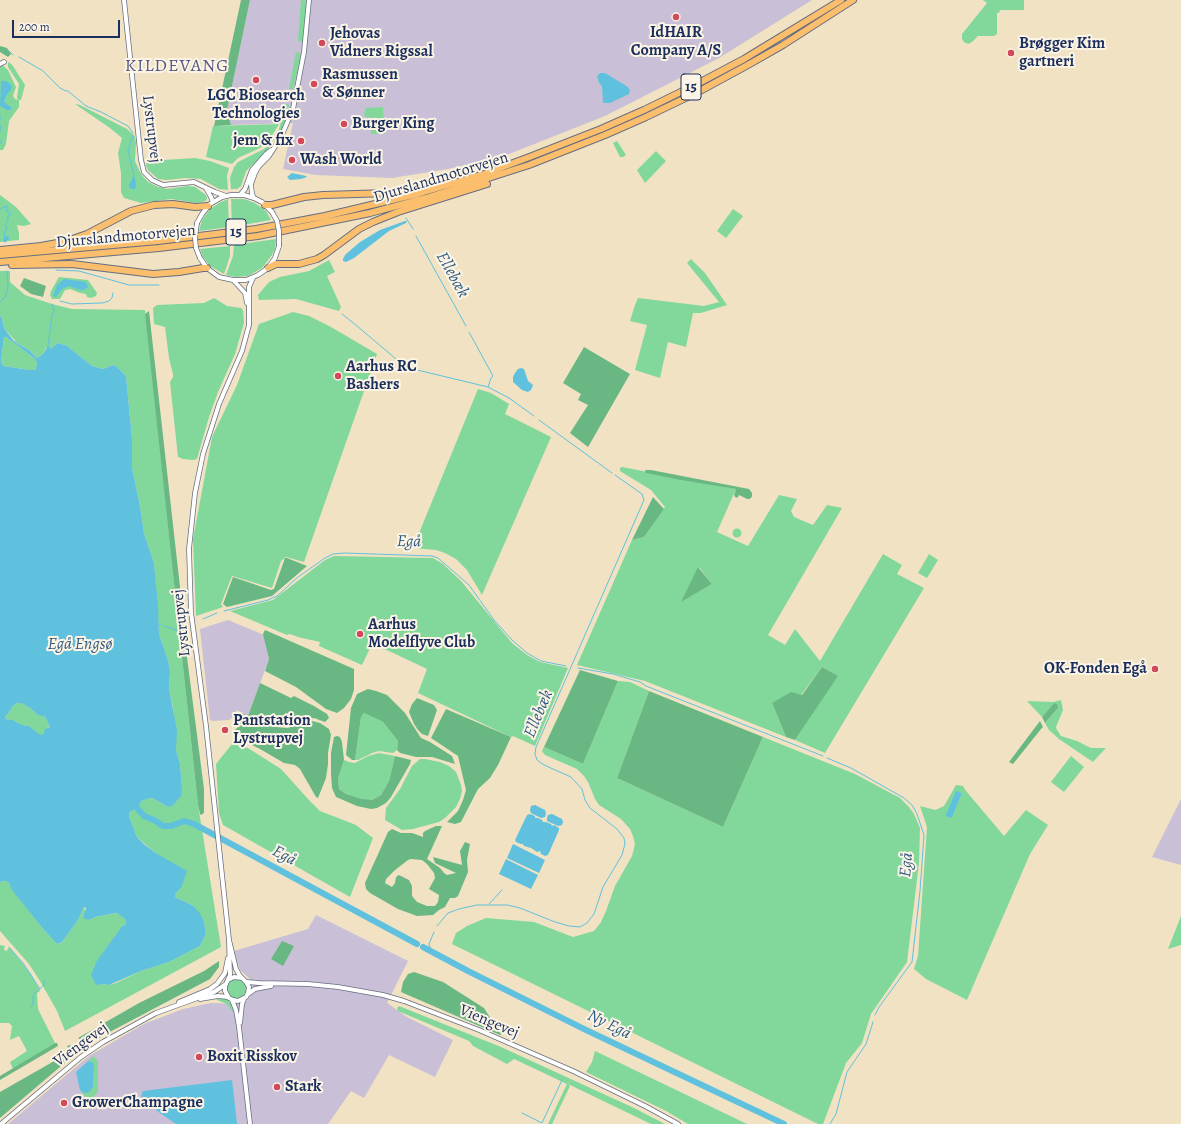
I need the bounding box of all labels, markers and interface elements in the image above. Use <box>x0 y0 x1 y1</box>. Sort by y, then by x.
scale bar <box>14 12 122 38</box>
marker: IdHAIR Company A/S <box>671 12 681 22</box>
text: 200 m <box>19 19 50 35</box>
place label: IdHAIR Company A/S <box>631 23 721 61</box>
place label: Jehovas Vidners Rigssal <box>330 24 433 62</box>
place label: Brøgger Kim gartneri <box>1019 34 1105 72</box>
marker: Jehovas Vidners Rigssal <box>317 38 327 48</box>
marker: Brøgger Kim gartneri <box>1006 48 1016 58</box>
district label: KILDEVANG <box>125 56 229 78</box>
place label: Rasmussen & Sønner <box>322 65 398 103</box>
road number: 15 <box>681 74 701 100</box>
marker: LGC Biosearch Technologies <box>251 75 261 85</box>
marker: Rasmussen & Sønner <box>309 79 319 89</box>
place label: LGC Biosearch Technologies <box>207 86 305 124</box>
street label: Lystrupvej <box>137 94 165 164</box>
place label: Burger King <box>352 114 434 134</box>
marker: Burger King <box>339 119 349 129</box>
place label: jem & fix <box>233 131 293 151</box>
marker: jem & fix <box>296 136 306 146</box>
street label: Djurslandmotorvejen <box>371 148 511 208</box>
place label: Wash World <box>300 150 382 170</box>
marker: Wash World <box>287 155 297 165</box>
road number: 15 <box>226 219 246 245</box>
street label: Djurslandmotorvejen <box>55 221 197 253</box>
water label: Ellebæk <box>431 248 473 302</box>
place label: Aarhus RC Bashers <box>346 357 417 395</box>
marker: Aarhus RC Bashers <box>333 371 343 381</box>
water label: Egå <box>397 532 421 552</box>
street label: Lystrupvej <box>169 588 195 658</box>
place label: Aarhus Modelflyve Club <box>368 615 475 653</box>
marker: Aarhus Modelflyve Club <box>355 629 365 639</box>
water label: Egå Engsø <box>48 635 112 655</box>
place label: OK-Fonden Egå <box>1044 659 1147 679</box>
marker: OK-Fonden Egå <box>1150 664 1160 674</box>
water label: Ellebæk <box>520 687 558 741</box>
place label: Pantstation Lystrupvej <box>233 711 311 749</box>
marker: Pantstation Lystrupvej <box>220 725 230 735</box>
water label: Egå <box>268 841 300 871</box>
water label: Egå <box>896 852 918 878</box>
street label: Viengevej <box>456 1001 522 1043</box>
water label: Ny Egå <box>584 1006 634 1044</box>
street label: Viengevej <box>50 1019 112 1071</box>
place label: Boxit Risskov <box>207 1047 297 1067</box>
marker: Boxit Risskov <box>194 1052 204 1062</box>
place label: Stark <box>285 1077 321 1097</box>
marker: Stark <box>272 1082 282 1092</box>
place label: GrowerChampagne <box>72 1093 203 1113</box>
marker: GrowerChampagne <box>59 1098 69 1108</box>

